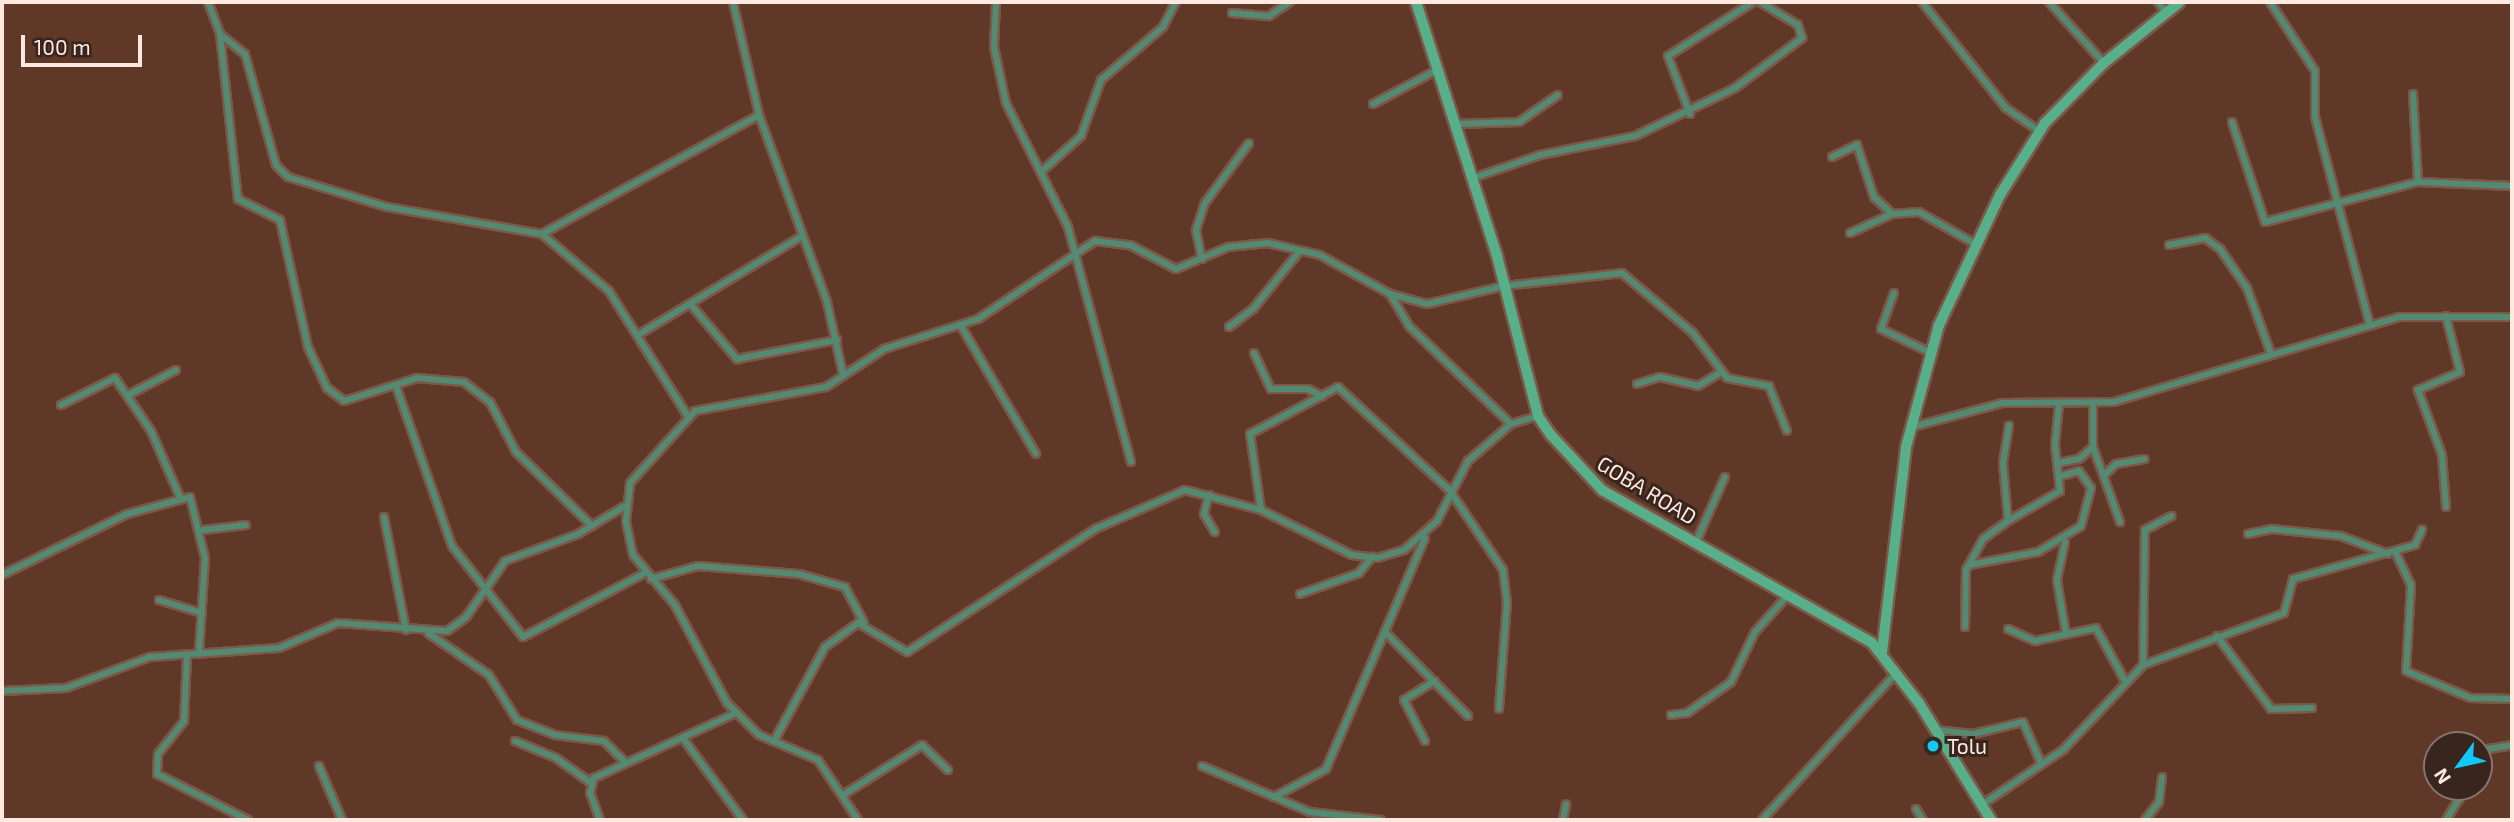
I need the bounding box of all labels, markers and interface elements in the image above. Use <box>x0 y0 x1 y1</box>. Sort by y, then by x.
scale bar <box>24 21 145 65</box>
text: 100 m <box>34 34 91 59</box>
street label: GOBA ROAD <box>1593 450 1701 530</box>
north arrow <box>2423 731 2493 801</box>
place label: Tolu <box>1947 733 1987 759</box>
marker: Tolu <box>1925 738 1941 754</box>
text: N <box>2428 765 2455 789</box>

